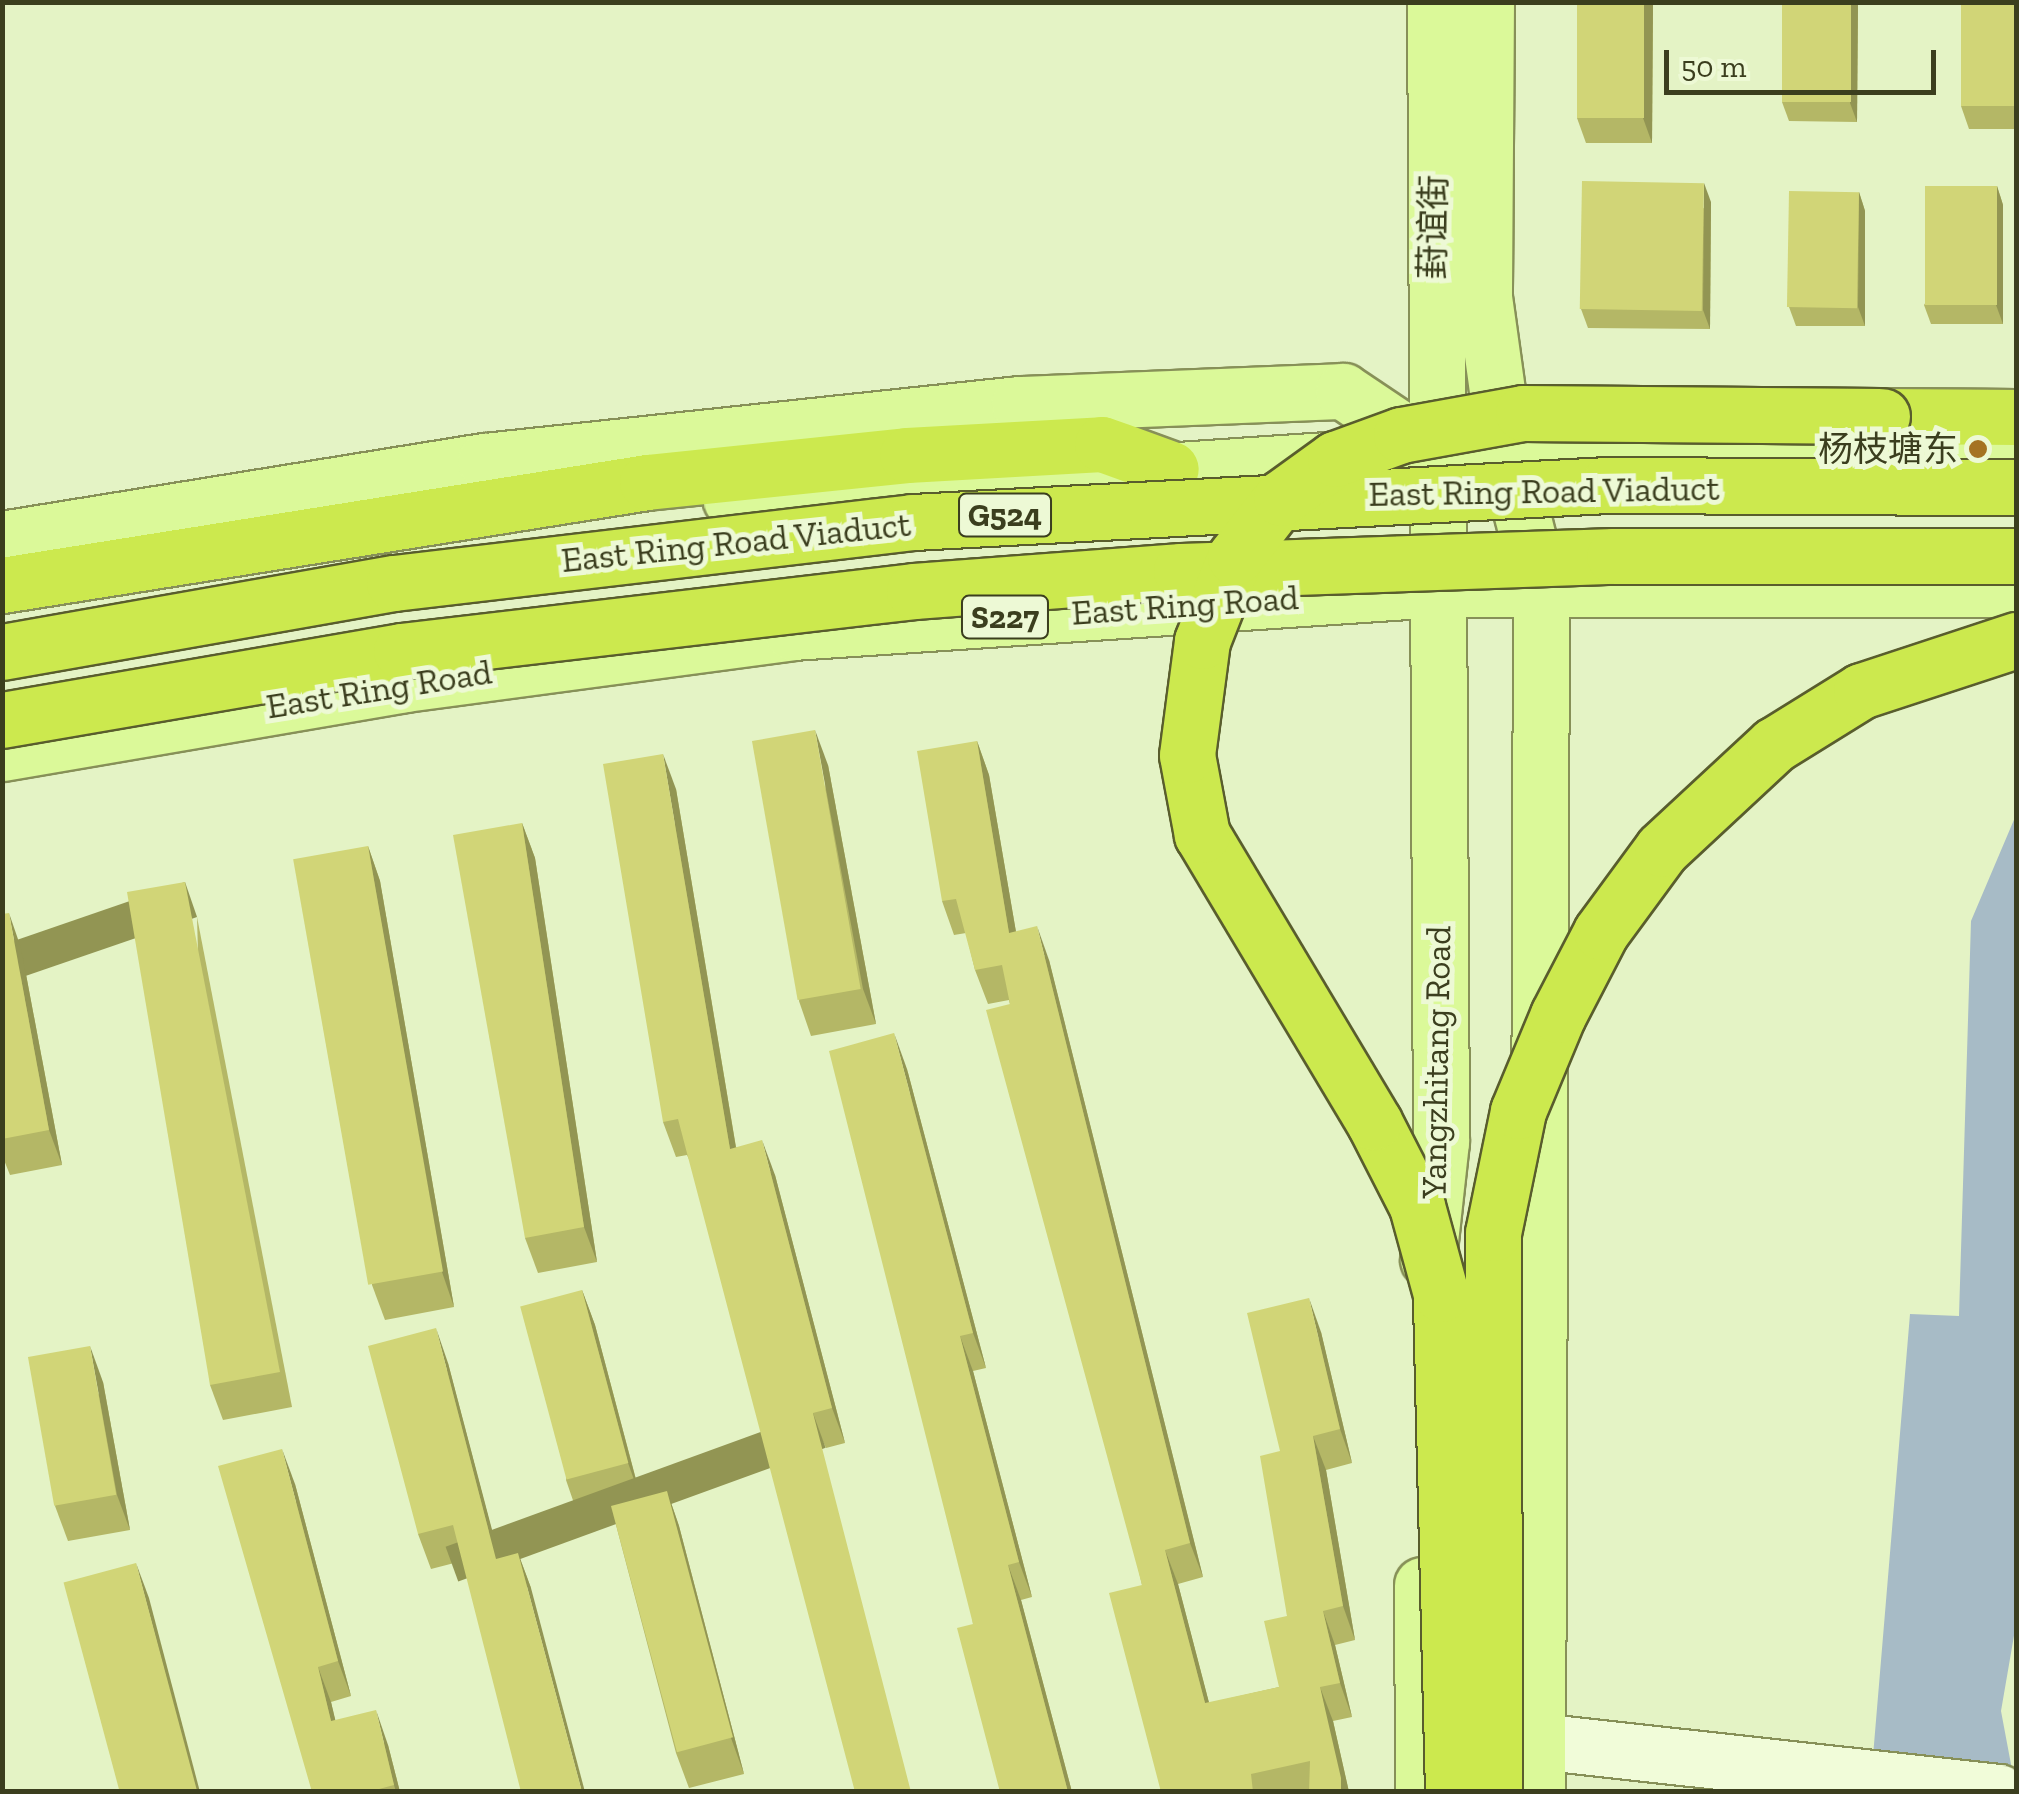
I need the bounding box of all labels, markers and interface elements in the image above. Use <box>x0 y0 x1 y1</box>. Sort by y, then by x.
scale bar <box>1669 30 1942 92</box>
text: 50 m <box>1681 49 1746 85</box>
street label: 葑谊街 <box>1411 174 1455 280</box>
place label: 杨枝塘东 <box>1818 428 1958 470</box>
marker: 杨枝塘东 <box>1967 438 1989 460</box>
street label: East Ring Road Viaduct <box>1368 467 1720 515</box>
road number: G524 <box>958 488 1052 542</box>
street label: East Ring Road Viaduct <box>559 503 913 581</box>
street label: East Ring Road <box>1070 576 1300 634</box>
road number: S227 <box>960 590 1050 644</box>
street label: East Ring Road <box>263 650 495 728</box>
street label: Yangzhitang Road <box>1413 925 1459 1199</box>

